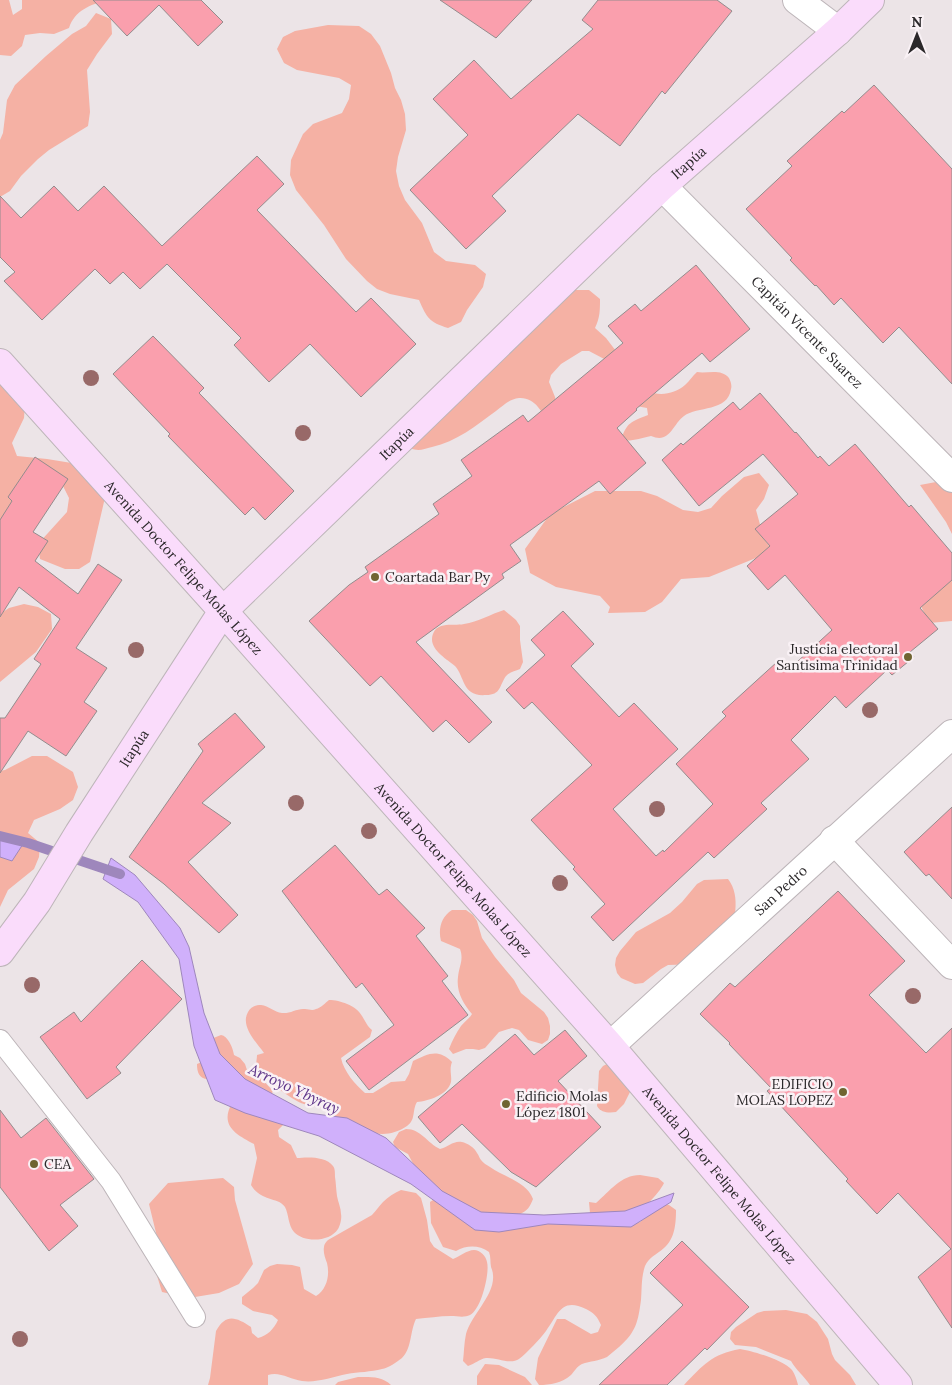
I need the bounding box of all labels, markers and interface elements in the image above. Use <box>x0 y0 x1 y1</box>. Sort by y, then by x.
north arrow <box>892 10 942 60</box>
text: N <box>912 13 923 31</box>
street label: Itapúa <box>667 142 710 183</box>
street label: Capitán Vicente Suarez <box>747 272 867 392</box>
street label: Itapúa <box>375 422 417 464</box>
street label: Avenida Doctor Felipe Molas López <box>100 476 267 659</box>
place label: Coartada Bar Py <box>385 568 491 586</box>
marker: Coartada Bar Py <box>369 571 381 583</box>
place label: Justicia electoral Santisima Trinidad <box>776 640 898 674</box>
marker: Justicia electoral Santisima Trinidad <box>902 651 914 663</box>
street label: Itapúa <box>115 726 153 770</box>
street label: Avenida Doctor Felipe Molas López <box>370 778 536 961</box>
street label: San Pedro <box>750 861 811 919</box>
water label: Arroyo Ybyray <box>245 1059 343 1118</box>
place label: EDIFICIO MOLAS LOPEZ <box>736 1075 833 1109</box>
street label: Avenida Doctor Felipe Molas López <box>638 1081 800 1268</box>
marker: EDIFICIO MOLAS LOPEZ <box>837 1086 849 1098</box>
place label: Edificio Molas López 1801 <box>516 1087 607 1121</box>
marker: Edificio Molas López 1801 <box>500 1098 512 1110</box>
place label: CEA <box>44 1155 71 1173</box>
marker: CEA <box>28 1158 40 1170</box>

